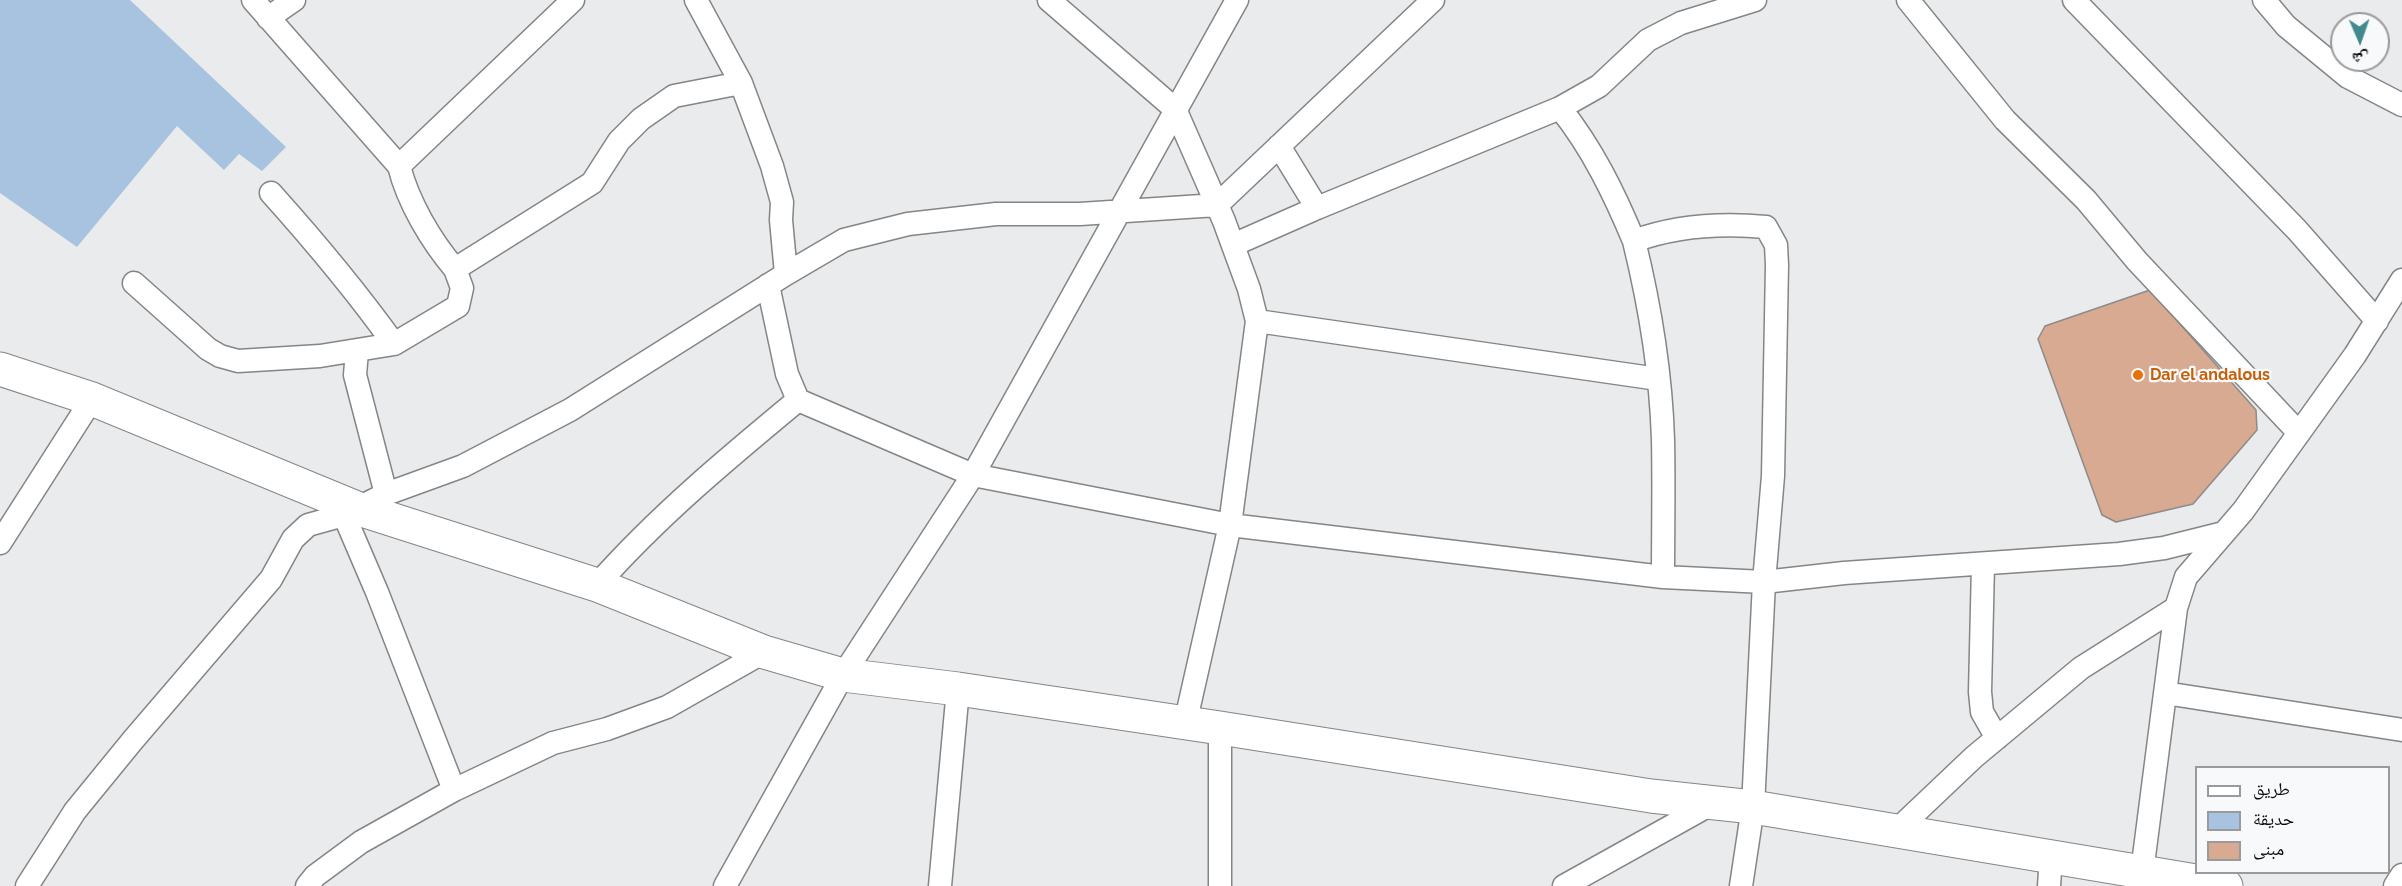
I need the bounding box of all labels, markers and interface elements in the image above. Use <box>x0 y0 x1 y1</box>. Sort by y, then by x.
north arrow <box>2330 12 2390 72</box>
text: ش <box>2352 49 2369 68</box>
place label: Dar el andalous <box>2150 365 2270 385</box>
marker: Dar el andalous <box>2131 368 2145 382</box>
legend <box>2195 766 2390 874</box>
text: طريق <box>2253 778 2290 799</box>
text: حديقة <box>2253 808 2294 829</box>
text: مبنى <box>2253 838 2284 859</box>

